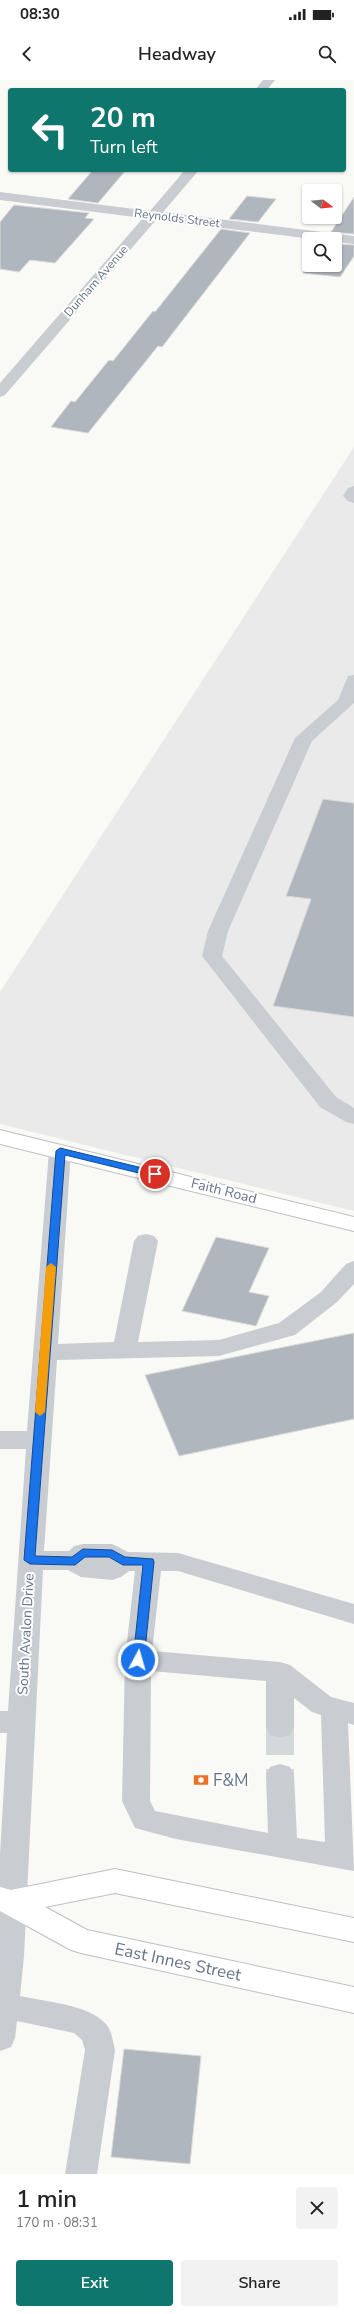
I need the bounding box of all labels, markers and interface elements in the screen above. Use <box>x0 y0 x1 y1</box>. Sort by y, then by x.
text: 08:30 <box>20 4 60 24</box>
text: Headway <box>138 42 216 66</box>
icon: back <box>16 43 38 65</box>
icon: search <box>316 43 338 65</box>
text: 20 m <box>90 99 156 137</box>
icon: left <box>24 104 76 156</box>
text: Turn left <box>90 135 158 159</box>
north arrow <box>302 184 342 224</box>
map controls <box>302 184 342 272</box>
street label: Reynolds Street <box>133 205 221 231</box>
button: search <box>302 232 342 272</box>
street label: Dunham Avenue <box>60 242 132 320</box>
pin <box>138 1157 172 1191</box>
icon: arrive <box>144 1163 166 1185</box>
street label: Faith Road <box>189 1174 259 1208</box>
street label: South Avalon Drive <box>13 1573 39 1695</box>
position arrow <box>117 1639 159 1681</box>
place label: F&M <box>213 1769 249 1792</box>
bank icon: F&M <box>192 1771 210 1789</box>
street label: East Innes Street <box>113 1937 244 1987</box>
text: 1 min <box>16 2183 77 2215</box>
button: close <box>296 2187 338 2229</box>
text: 170 m · 08:31 <box>16 2214 98 2232</box>
button: Exit <box>16 2260 173 2306</box>
button: Share <box>181 2260 338 2306</box>

